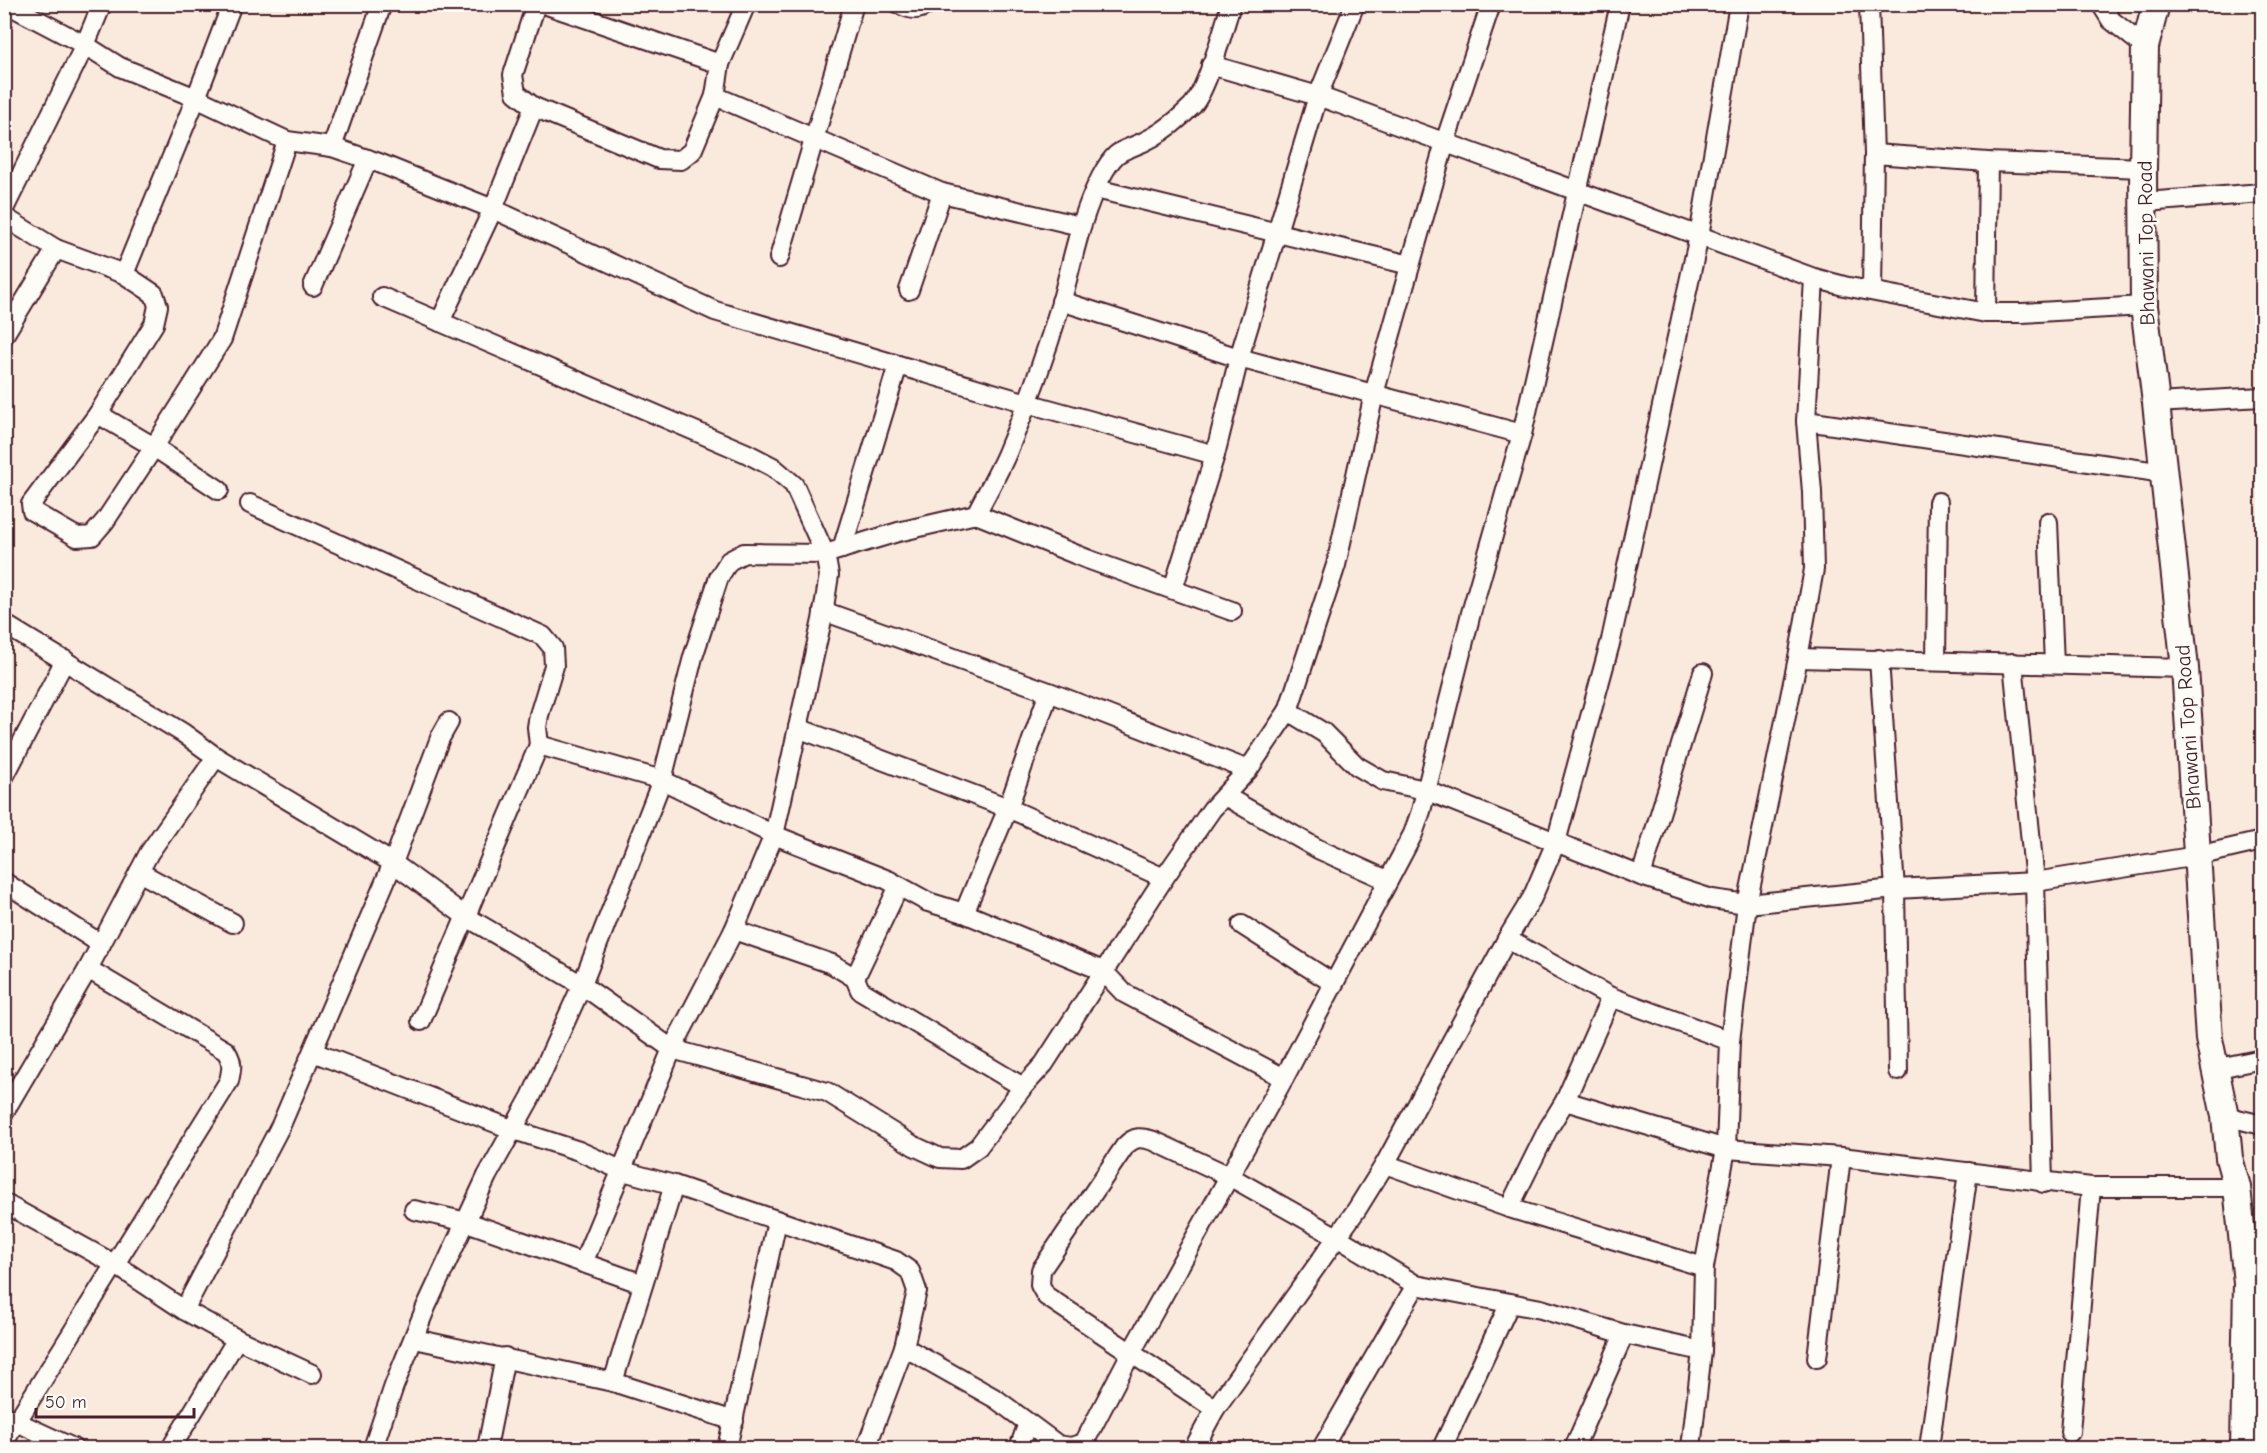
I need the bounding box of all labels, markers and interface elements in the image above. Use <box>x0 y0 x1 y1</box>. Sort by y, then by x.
street label: Bhawani Top Road <box>2133 160 2159 326</box>
street label: Bhawani Top Road <box>2170 644 2206 810</box>
scale bar <box>36 1381 194 1419</box>
text: 50 m <box>45 1392 87 1413</box>

